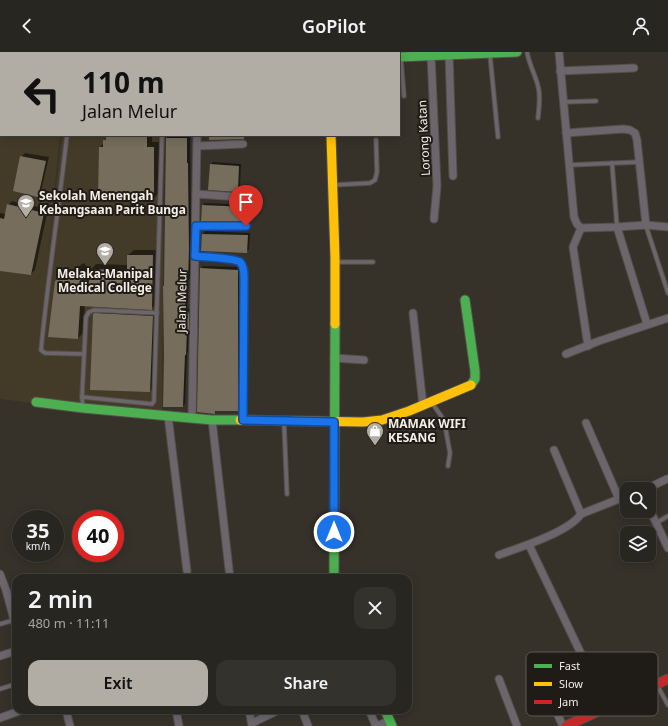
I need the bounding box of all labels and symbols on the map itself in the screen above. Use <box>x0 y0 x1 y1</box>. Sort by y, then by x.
street label: Lorong Katan <box>413 100 434 176</box>
pin <box>229 185 263 226</box>
place label: Sekolah Menengah Kebangsaan Parit Bunga <box>39 187 186 218</box>
school or university icon: Sekolah Menengah Kebangsaan Parit Bunga <box>16 193 36 218</box>
school or university icon: Melaka-Manipal Medical College <box>95 241 115 266</box>
place label: Melaka-Manipal Medical College <box>57 265 153 296</box>
street label: Jalan Melur <box>172 269 191 334</box>
place label: MAMAK WIFI KESANG <box>388 415 466 446</box>
shop icon: MAMAK WIFI KESANG <box>365 421 385 446</box>
speed limit sign: 40 <box>72 510 124 562</box>
position arrow <box>313 511 355 553</box>
legend <box>526 652 658 716</box>
text: Fast <box>559 658 580 673</box>
text: Slow <box>559 676 583 691</box>
text: Jam <box>558 694 578 709</box>

